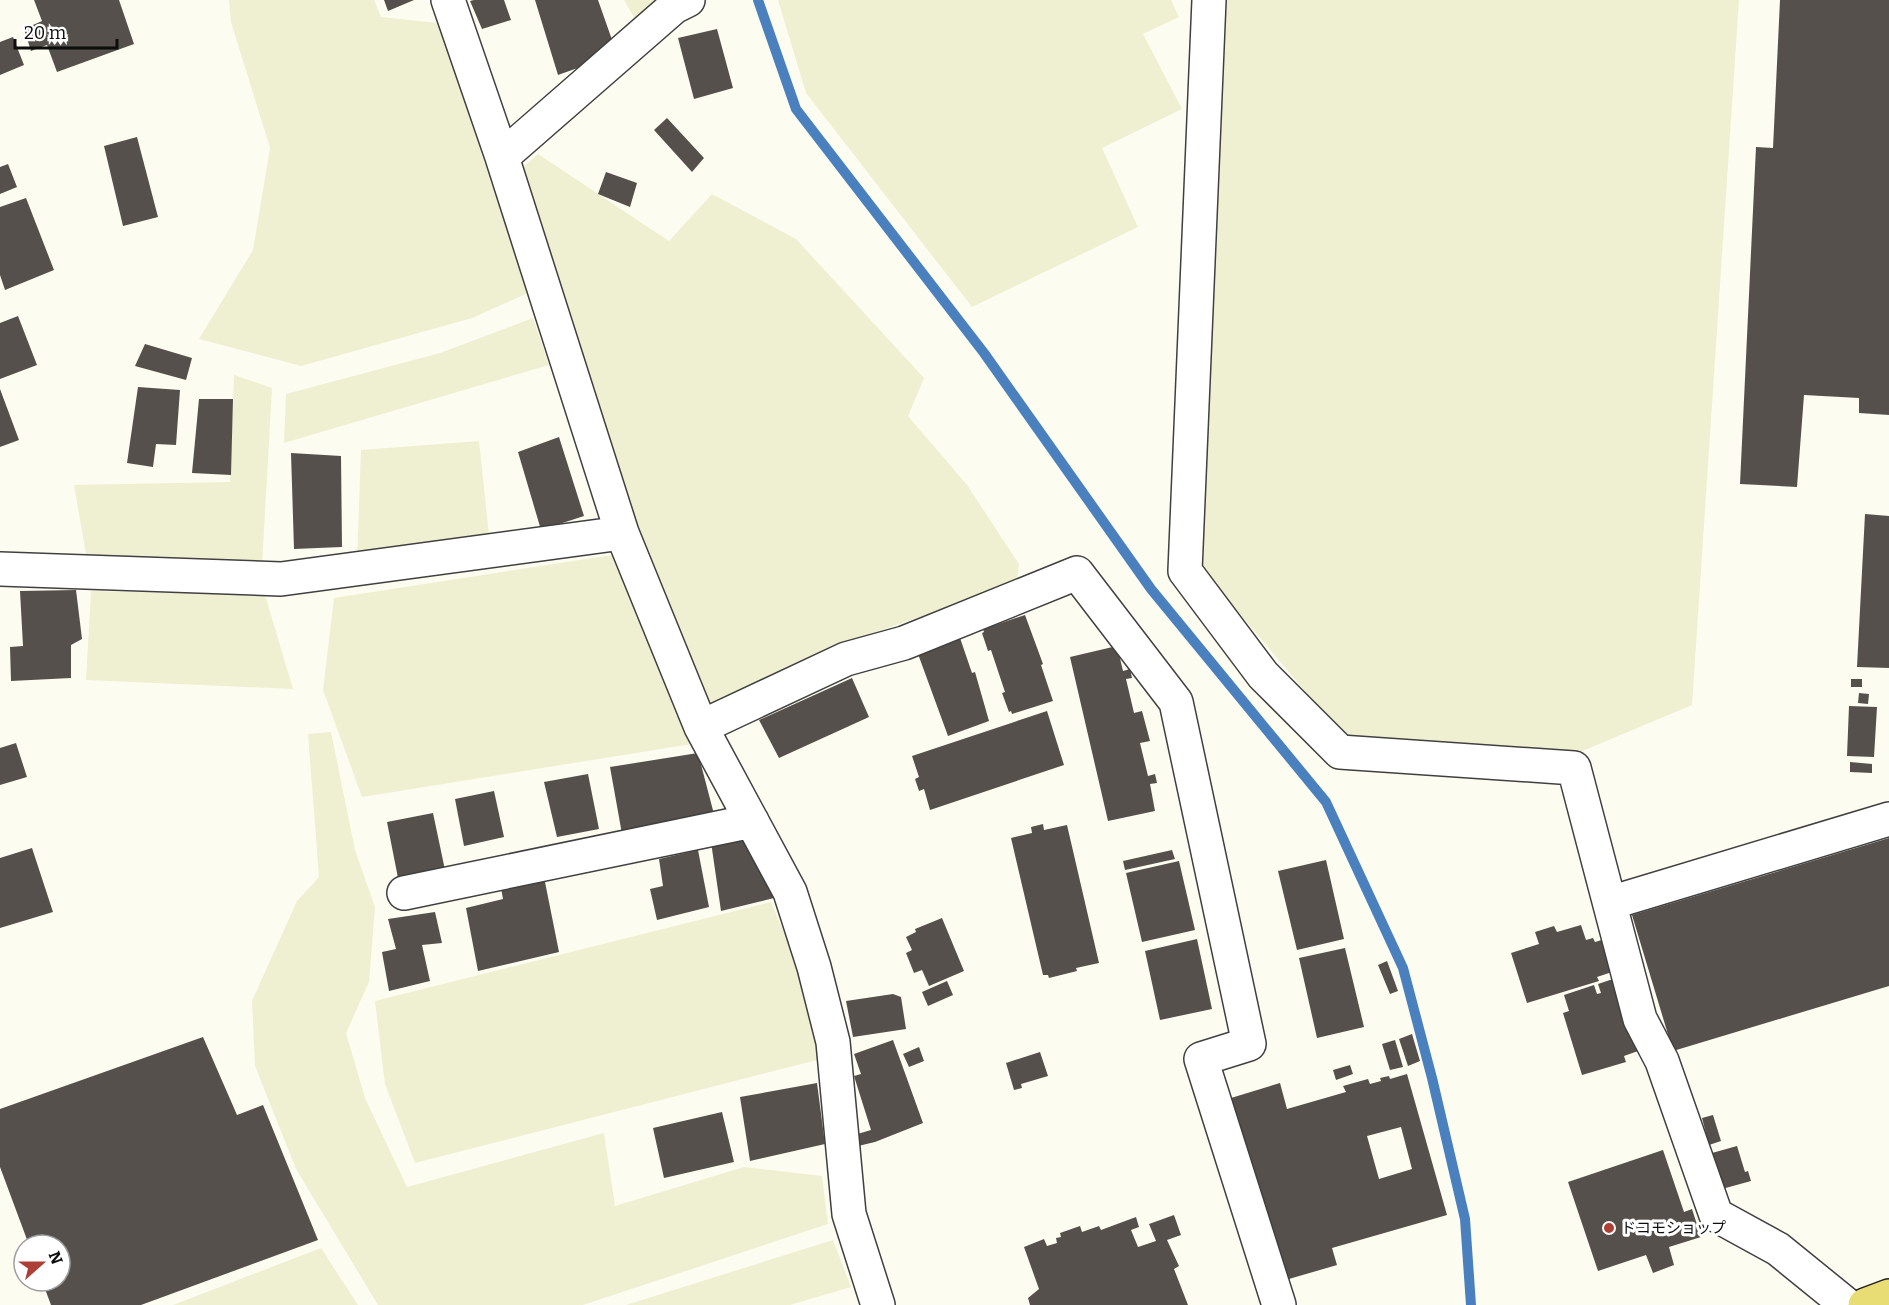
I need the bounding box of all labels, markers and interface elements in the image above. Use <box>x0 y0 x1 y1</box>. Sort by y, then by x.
scale bar <box>15 12 117 50</box>
text: 20 m <box>24 22 66 44</box>
place label: ドコモショップ <box>1621 1219 1726 1237</box>
marker: ドコモショップ <box>1602 1221 1616 1235</box>
north arrow <box>12 1233 72 1293</box>
text: N <box>44 1249 67 1267</box>

